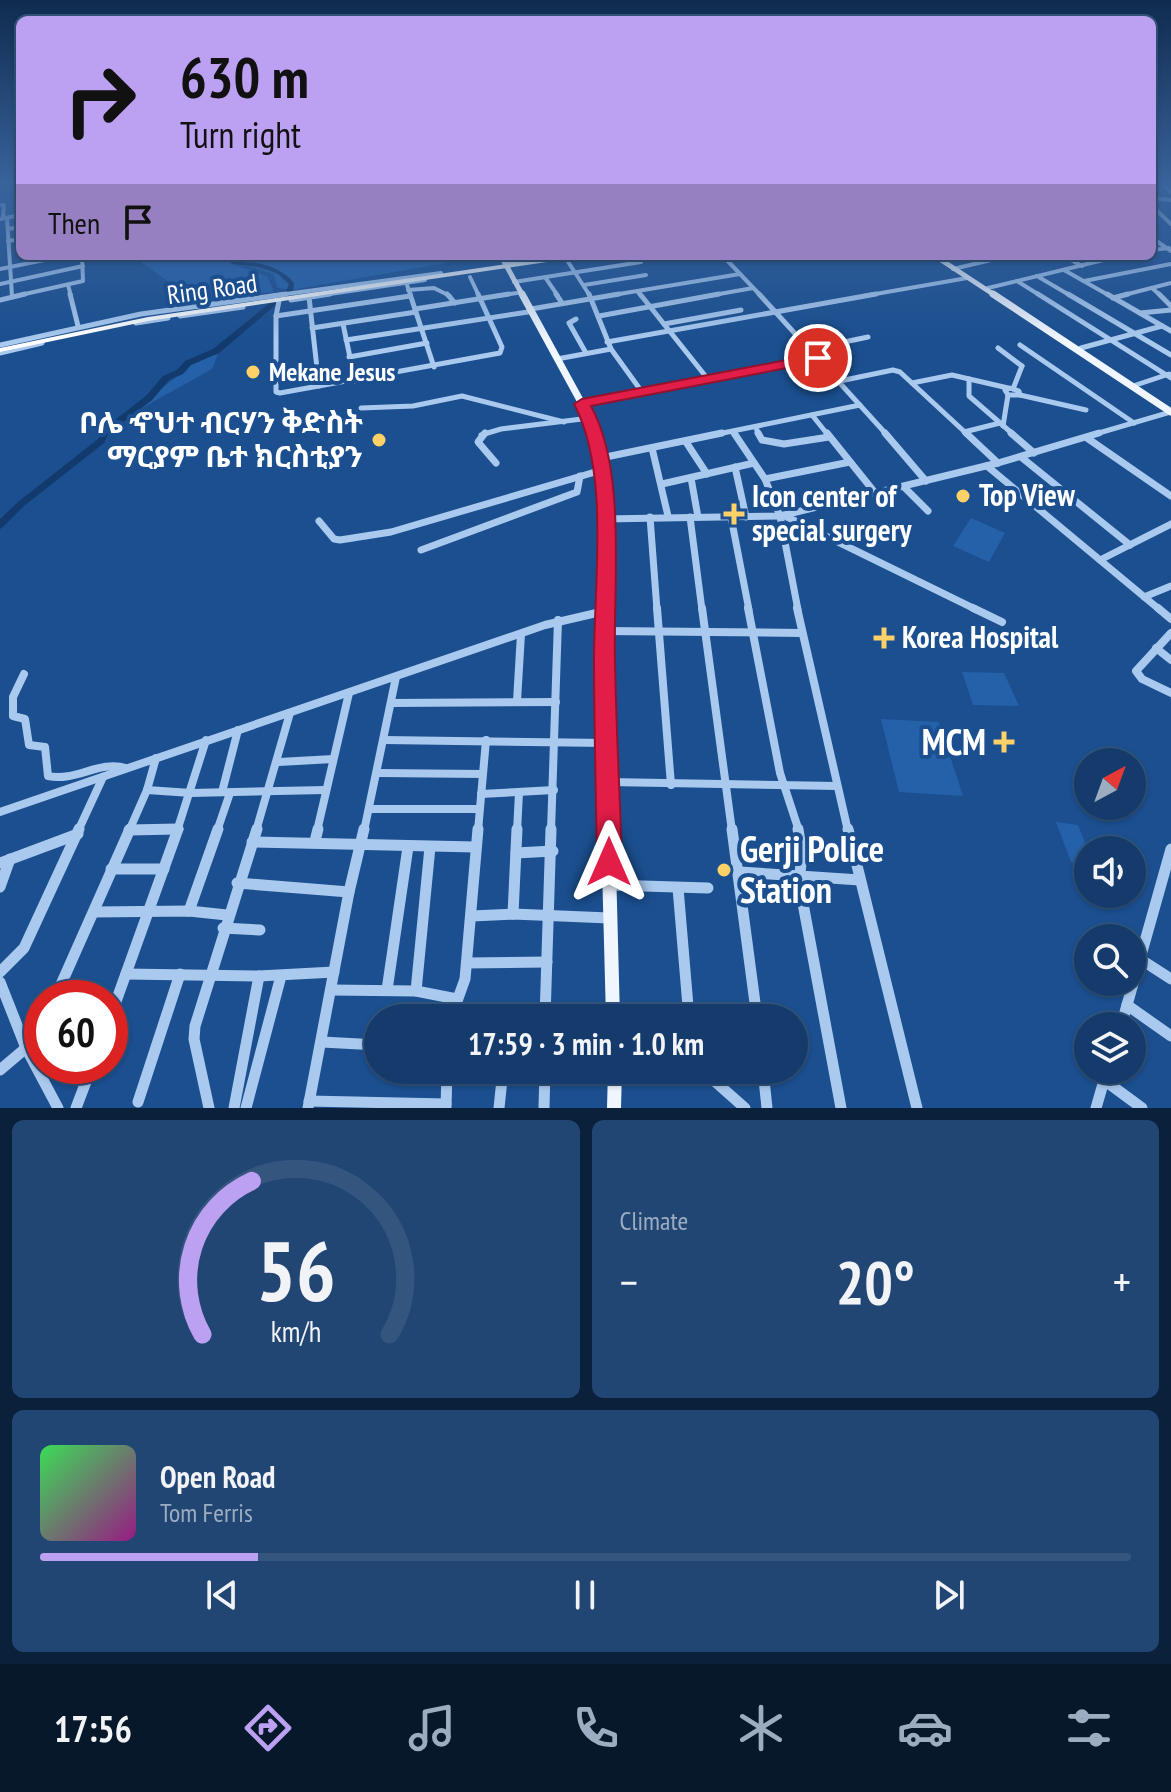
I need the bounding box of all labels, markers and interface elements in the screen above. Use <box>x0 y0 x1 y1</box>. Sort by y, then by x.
text: 630 m <box>180 41 309 113</box>
icon: right <box>48 48 152 152</box>
text: Turn right <box>180 111 301 158</box>
icon: arrive <box>116 200 160 244</box>
text: Then <box>48 203 100 242</box>
street label: Ring Road <box>165 266 259 311</box>
pin <box>784 324 852 392</box>
icon: arrive <box>796 336 840 380</box>
place label: Mekane Jesus <box>269 355 395 388</box>
marker: Mekane Jesus <box>244 363 262 381</box>
place label: ቦሌ ኆህተ ብርሃን ቅድስት ማርያም ቤተ ክርስቲያን <box>79 402 364 475</box>
marker: ቦሌ ኆህተ ብርሃን ቅድስት ማርያም ቤተ ክርስቲያን <box>370 431 388 449</box>
place label: Top View <box>979 475 1076 514</box>
place label: Icon center of special surgery <box>752 476 912 549</box>
marker: Top View <box>954 487 972 505</box>
marker: Icon center of special surgery <box>723 503 745 525</box>
place label: Korea Hospital <box>902 617 1059 656</box>
marker: Korea Hospital <box>873 627 895 649</box>
place label: MCM <box>922 718 986 765</box>
marker: MCM <box>993 731 1015 753</box>
north arrow <box>1074 748 1146 820</box>
map controls <box>1074 748 1146 1084</box>
position arrow <box>567 820 651 904</box>
place label: Gerji Police Station <box>740 825 884 913</box>
button: sound <box>1074 836 1146 908</box>
marker: Gerji Police Station <box>715 861 733 879</box>
button: search <box>1074 924 1146 996</box>
speed limit sign: 60 <box>24 980 128 1084</box>
button: layers <box>1074 1012 1146 1084</box>
text: 17:59 · 3 min · 1.0 km <box>468 1024 704 1063</box>
text: Climate <box>620 1204 688 1237</box>
text: 56 <box>256 1216 336 1324</box>
text: 20° <box>836 1243 915 1321</box>
text: − <box>620 1253 638 1310</box>
text: + <box>1113 1253 1131 1310</box>
text: km/h <box>270 1313 321 1350</box>
text: Open Road <box>160 1457 275 1496</box>
text: Tom Ferris <box>160 1496 253 1529</box>
icon: previous <box>200 1573 244 1617</box>
icon: pause <box>563 1573 607 1617</box>
icon: next <box>927 1573 971 1617</box>
icon: directions <box>240 1700 296 1756</box>
icon: music <box>404 1700 460 1756</box>
icon: phone <box>568 1700 624 1756</box>
icon: climate <box>733 1700 789 1756</box>
icon: car <box>897 1700 953 1756</box>
icon: filters <box>1061 1700 1117 1756</box>
text: 17:56 <box>54 1705 132 1752</box>

